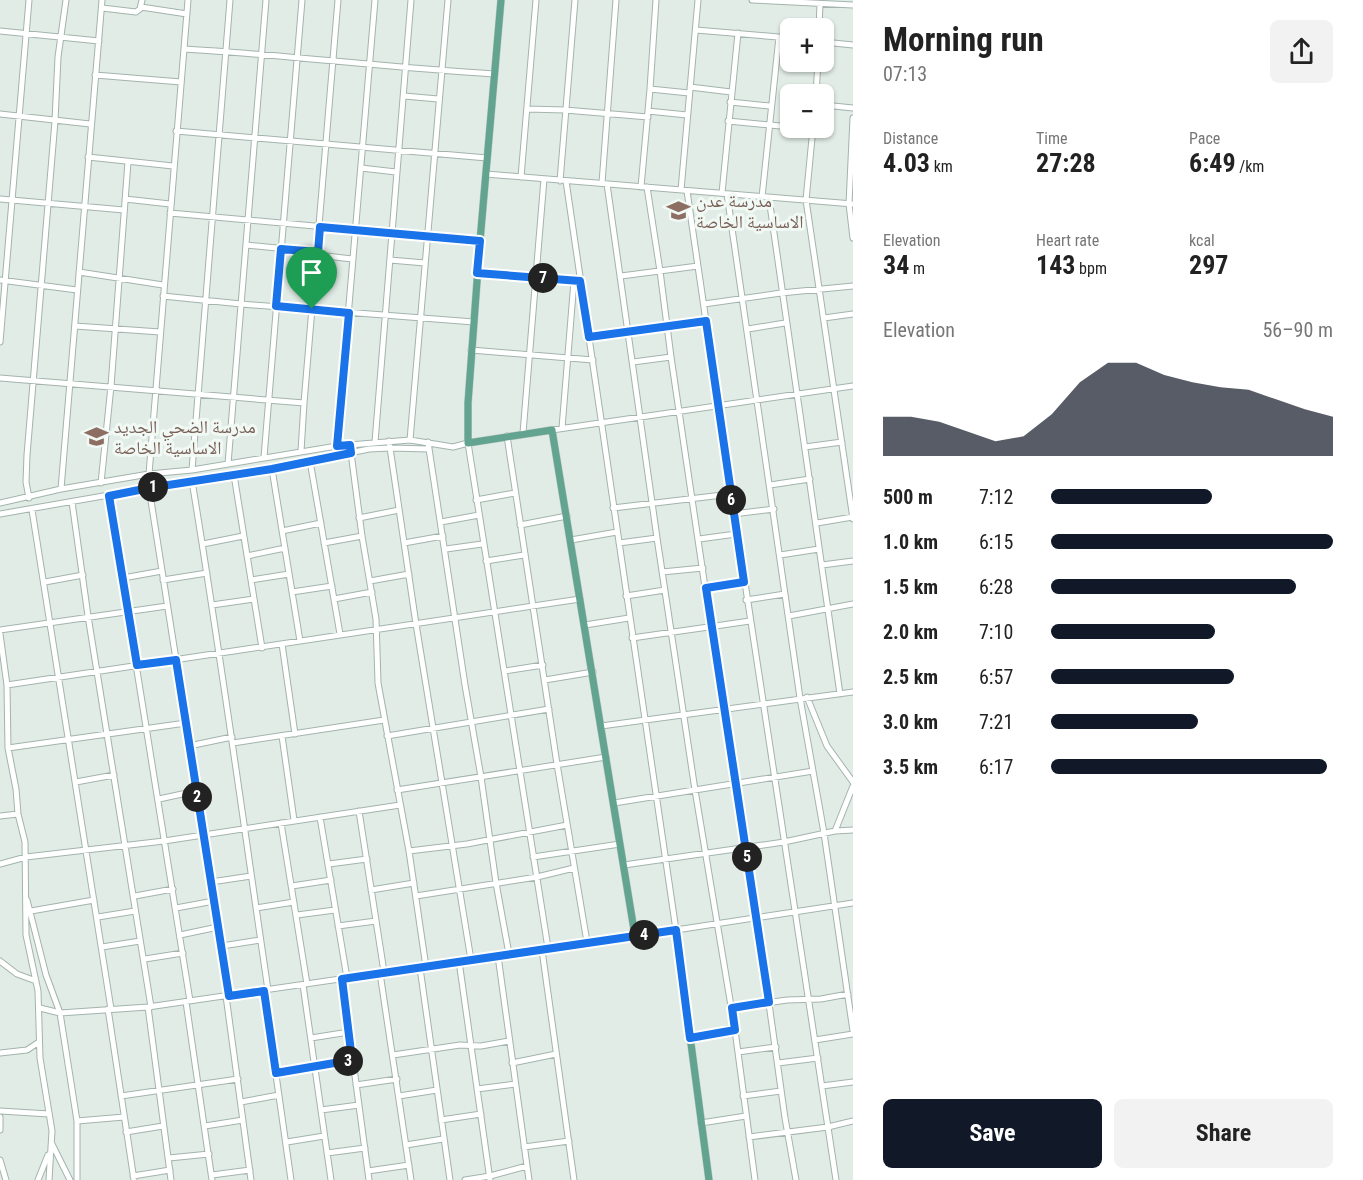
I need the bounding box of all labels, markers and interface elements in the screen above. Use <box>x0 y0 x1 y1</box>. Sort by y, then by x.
map controls <box>780 18 834 138</box>
button: + <box>780 18 834 72</box>
text: Morning run <box>883 20 1044 59</box>
button: share <box>1270 20 1333 83</box>
text: 07:13 <box>883 62 927 86</box>
button: − <box>780 84 834 138</box>
text: Distance <box>883 129 938 148</box>
text: Time <box>1036 129 1068 148</box>
text: Pace <box>1189 129 1220 148</box>
text: 4.03 <box>883 148 930 178</box>
text: 27:28 <box>1036 148 1096 178</box>
text: 6:49 <box>1189 148 1236 178</box>
text: km <box>930 157 953 176</box>
text: /km <box>1236 157 1264 176</box>
place label: مدرسة عدن الاساسية الخاصة <box>696 190 804 232</box>
school or university icon: مدرسة عدن الاساسية الخاصة <box>665 198 691 224</box>
text: Elevation <box>883 231 941 250</box>
text: Heart rate <box>1036 231 1099 250</box>
text: kcal <box>1189 231 1215 250</box>
pin <box>286 247 337 309</box>
text: 34 <box>883 250 909 280</box>
text: 143 <box>1036 250 1075 280</box>
text: 297 <box>1189 250 1228 280</box>
icon: arrive <box>295 256 328 289</box>
text: m <box>909 259 925 278</box>
text: bpm <box>1075 259 1107 278</box>
pin: 7 <box>528 263 558 293</box>
text: 7 <box>539 268 547 287</box>
text: Elevation <box>883 318 955 342</box>
text: 56–90 m <box>1262 318 1333 342</box>
place label: مدرسة الضحي الجديد الاساسية الخاصة <box>114 416 256 458</box>
school or university icon: مدرسة الضحي الجديد الاساسية الخاصة <box>83 424 109 450</box>
pin: 1 <box>138 472 168 502</box>
text: 1 <box>149 477 157 496</box>
pin: 6 <box>716 485 746 515</box>
text: 500 m <box>883 485 933 509</box>
text: 7:12 <box>979 485 1013 509</box>
text: 6 <box>727 490 735 509</box>
text: 1.0 km <box>883 530 938 554</box>
text: 6:15 <box>979 530 1013 554</box>
text: 1.5 km <box>883 575 938 599</box>
text: 6:28 <box>979 575 1013 599</box>
text: 2.0 km <box>883 620 938 644</box>
text: 7:10 <box>979 620 1013 644</box>
text: 2.5 km <box>883 665 938 689</box>
text: 6:57 <box>979 665 1013 689</box>
text: 3.0 km <box>883 710 938 734</box>
text: 7:21 <box>979 710 1013 734</box>
text: 3.5 km <box>883 755 938 779</box>
text: 6:17 <box>979 755 1013 779</box>
pin: 2 <box>182 782 212 812</box>
text: 2 <box>193 787 201 806</box>
pin: 5 <box>732 842 762 872</box>
text: 5 <box>743 847 751 866</box>
pin: 4 <box>629 920 659 950</box>
text: 4 <box>640 925 648 944</box>
pin: 3 <box>333 1046 363 1076</box>
text: 3 <box>344 1051 352 1070</box>
button: Save <box>883 1099 1102 1168</box>
button: Share <box>1114 1099 1333 1168</box>

